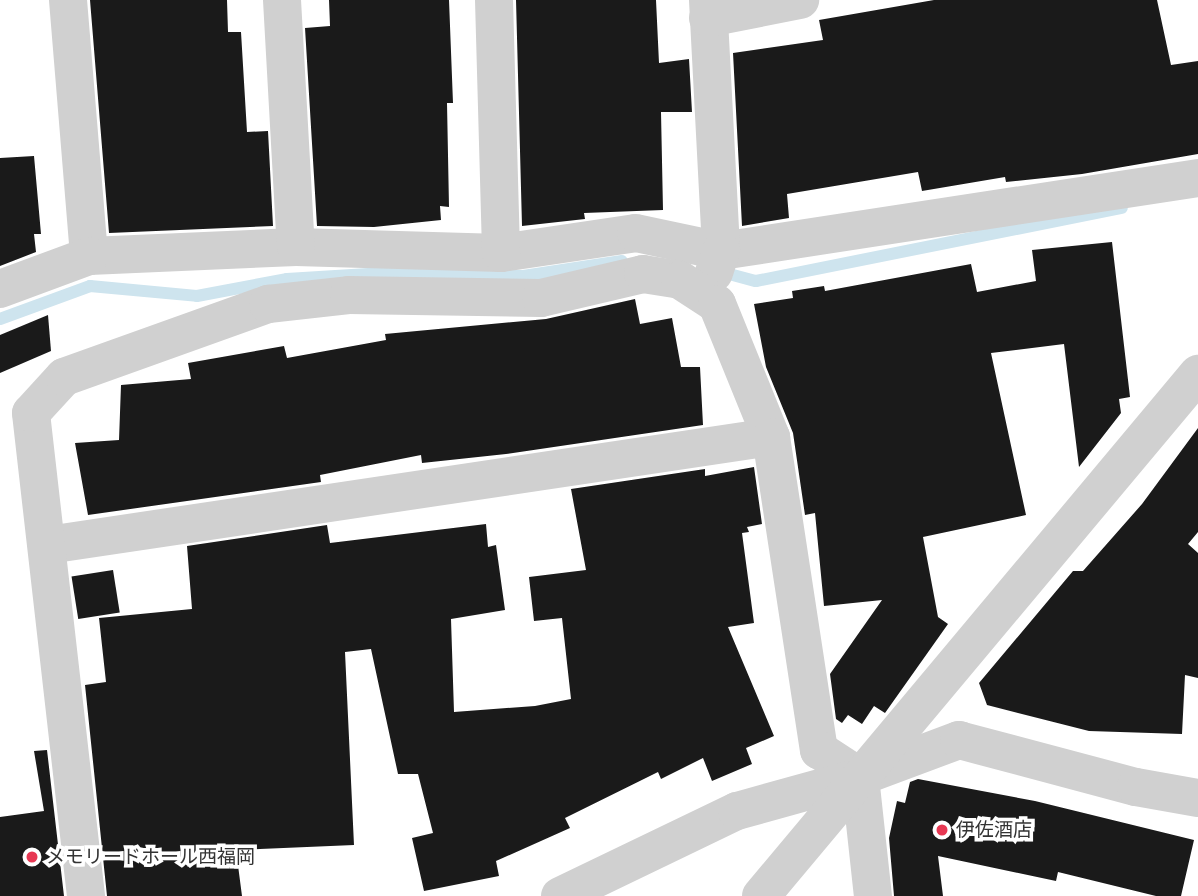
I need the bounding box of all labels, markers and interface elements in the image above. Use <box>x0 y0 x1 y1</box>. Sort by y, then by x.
place label: 伊佐酒店 <box>956 819 1032 841</box>
marker: 伊佐酒店 <box>934 822 950 838</box>
place label: メモリードホール西福岡 <box>46 846 255 868</box>
marker: メモリードホール西福岡 <box>24 849 40 865</box>

